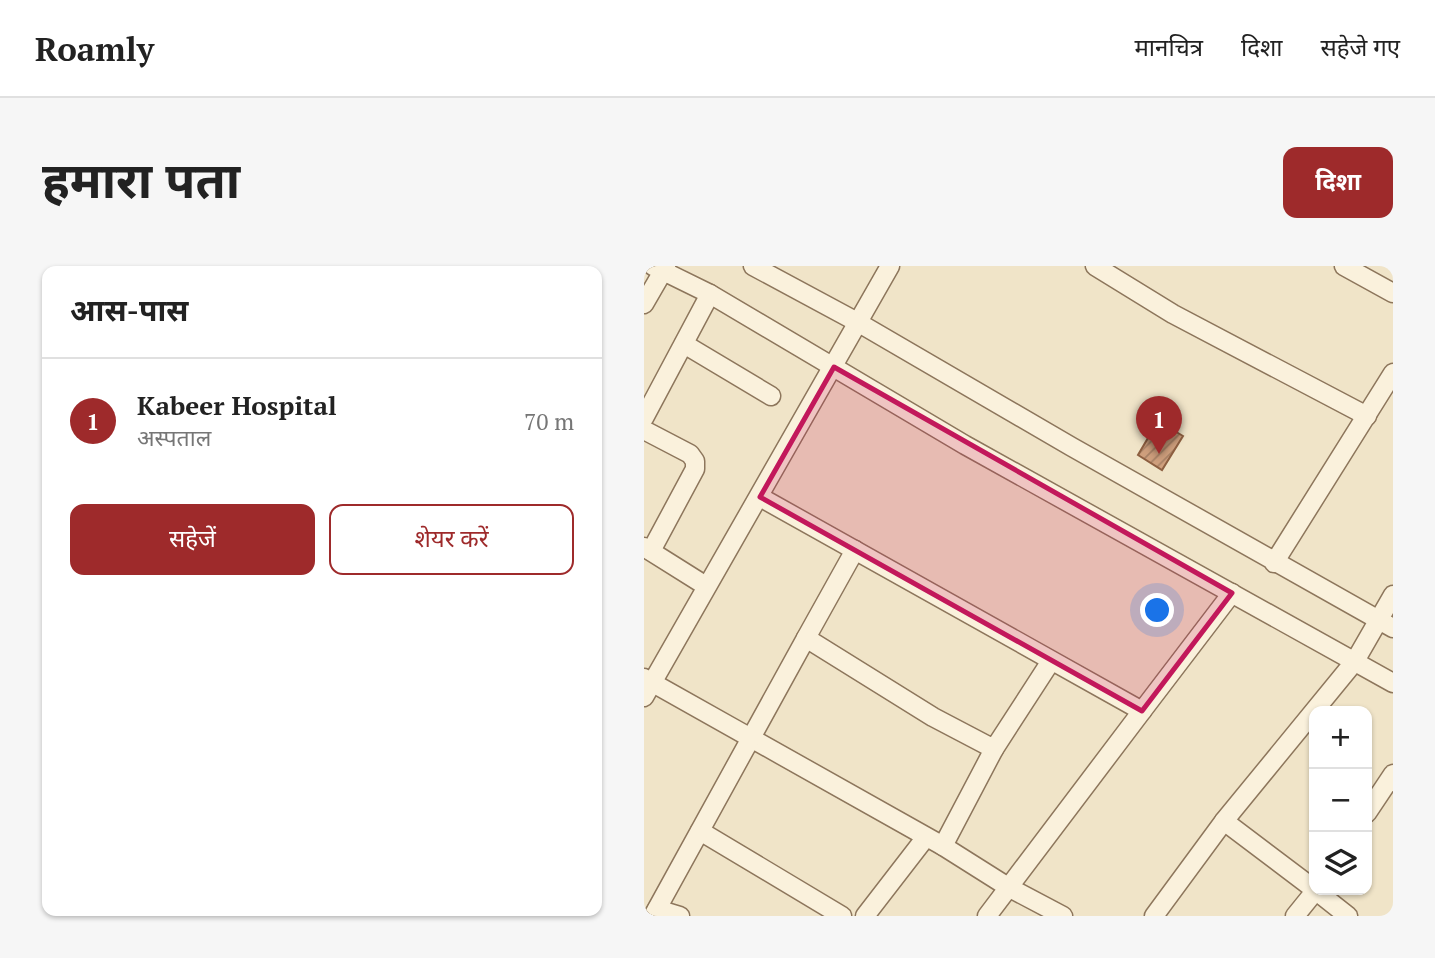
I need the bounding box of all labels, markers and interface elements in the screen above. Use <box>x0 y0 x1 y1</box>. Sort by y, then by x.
text: Roamly <box>35 27 154 70</box>
text: मानचित्र <box>1135 31 1203 63</box>
text: दिशा <box>1241 31 1283 63</box>
text: सहेजे गए <box>1321 31 1400 63</box>
text: हमारा पता <box>42 147 240 212</box>
button: दिशा <box>1283 147 1393 218</box>
text: आस-पास <box>70 290 188 330</box>
text: Kabeer Hospital <box>137 388 337 422</box>
pin: 1 <box>1136 396 1182 454</box>
text: 1 <box>87 406 100 437</box>
text: 70 m <box>524 406 574 437</box>
text: अस्पताल <box>137 422 211 453</box>
button: सहेजें <box>70 504 315 575</box>
button: शेयर करें <box>329 504 574 575</box>
your location <box>1140 593 1174 627</box>
map controls <box>1309 706 1372 895</box>
button: + <box>1309 706 1372 769</box>
button: − <box>1309 769 1372 832</box>
button: layers <box>1309 832 1372 895</box>

